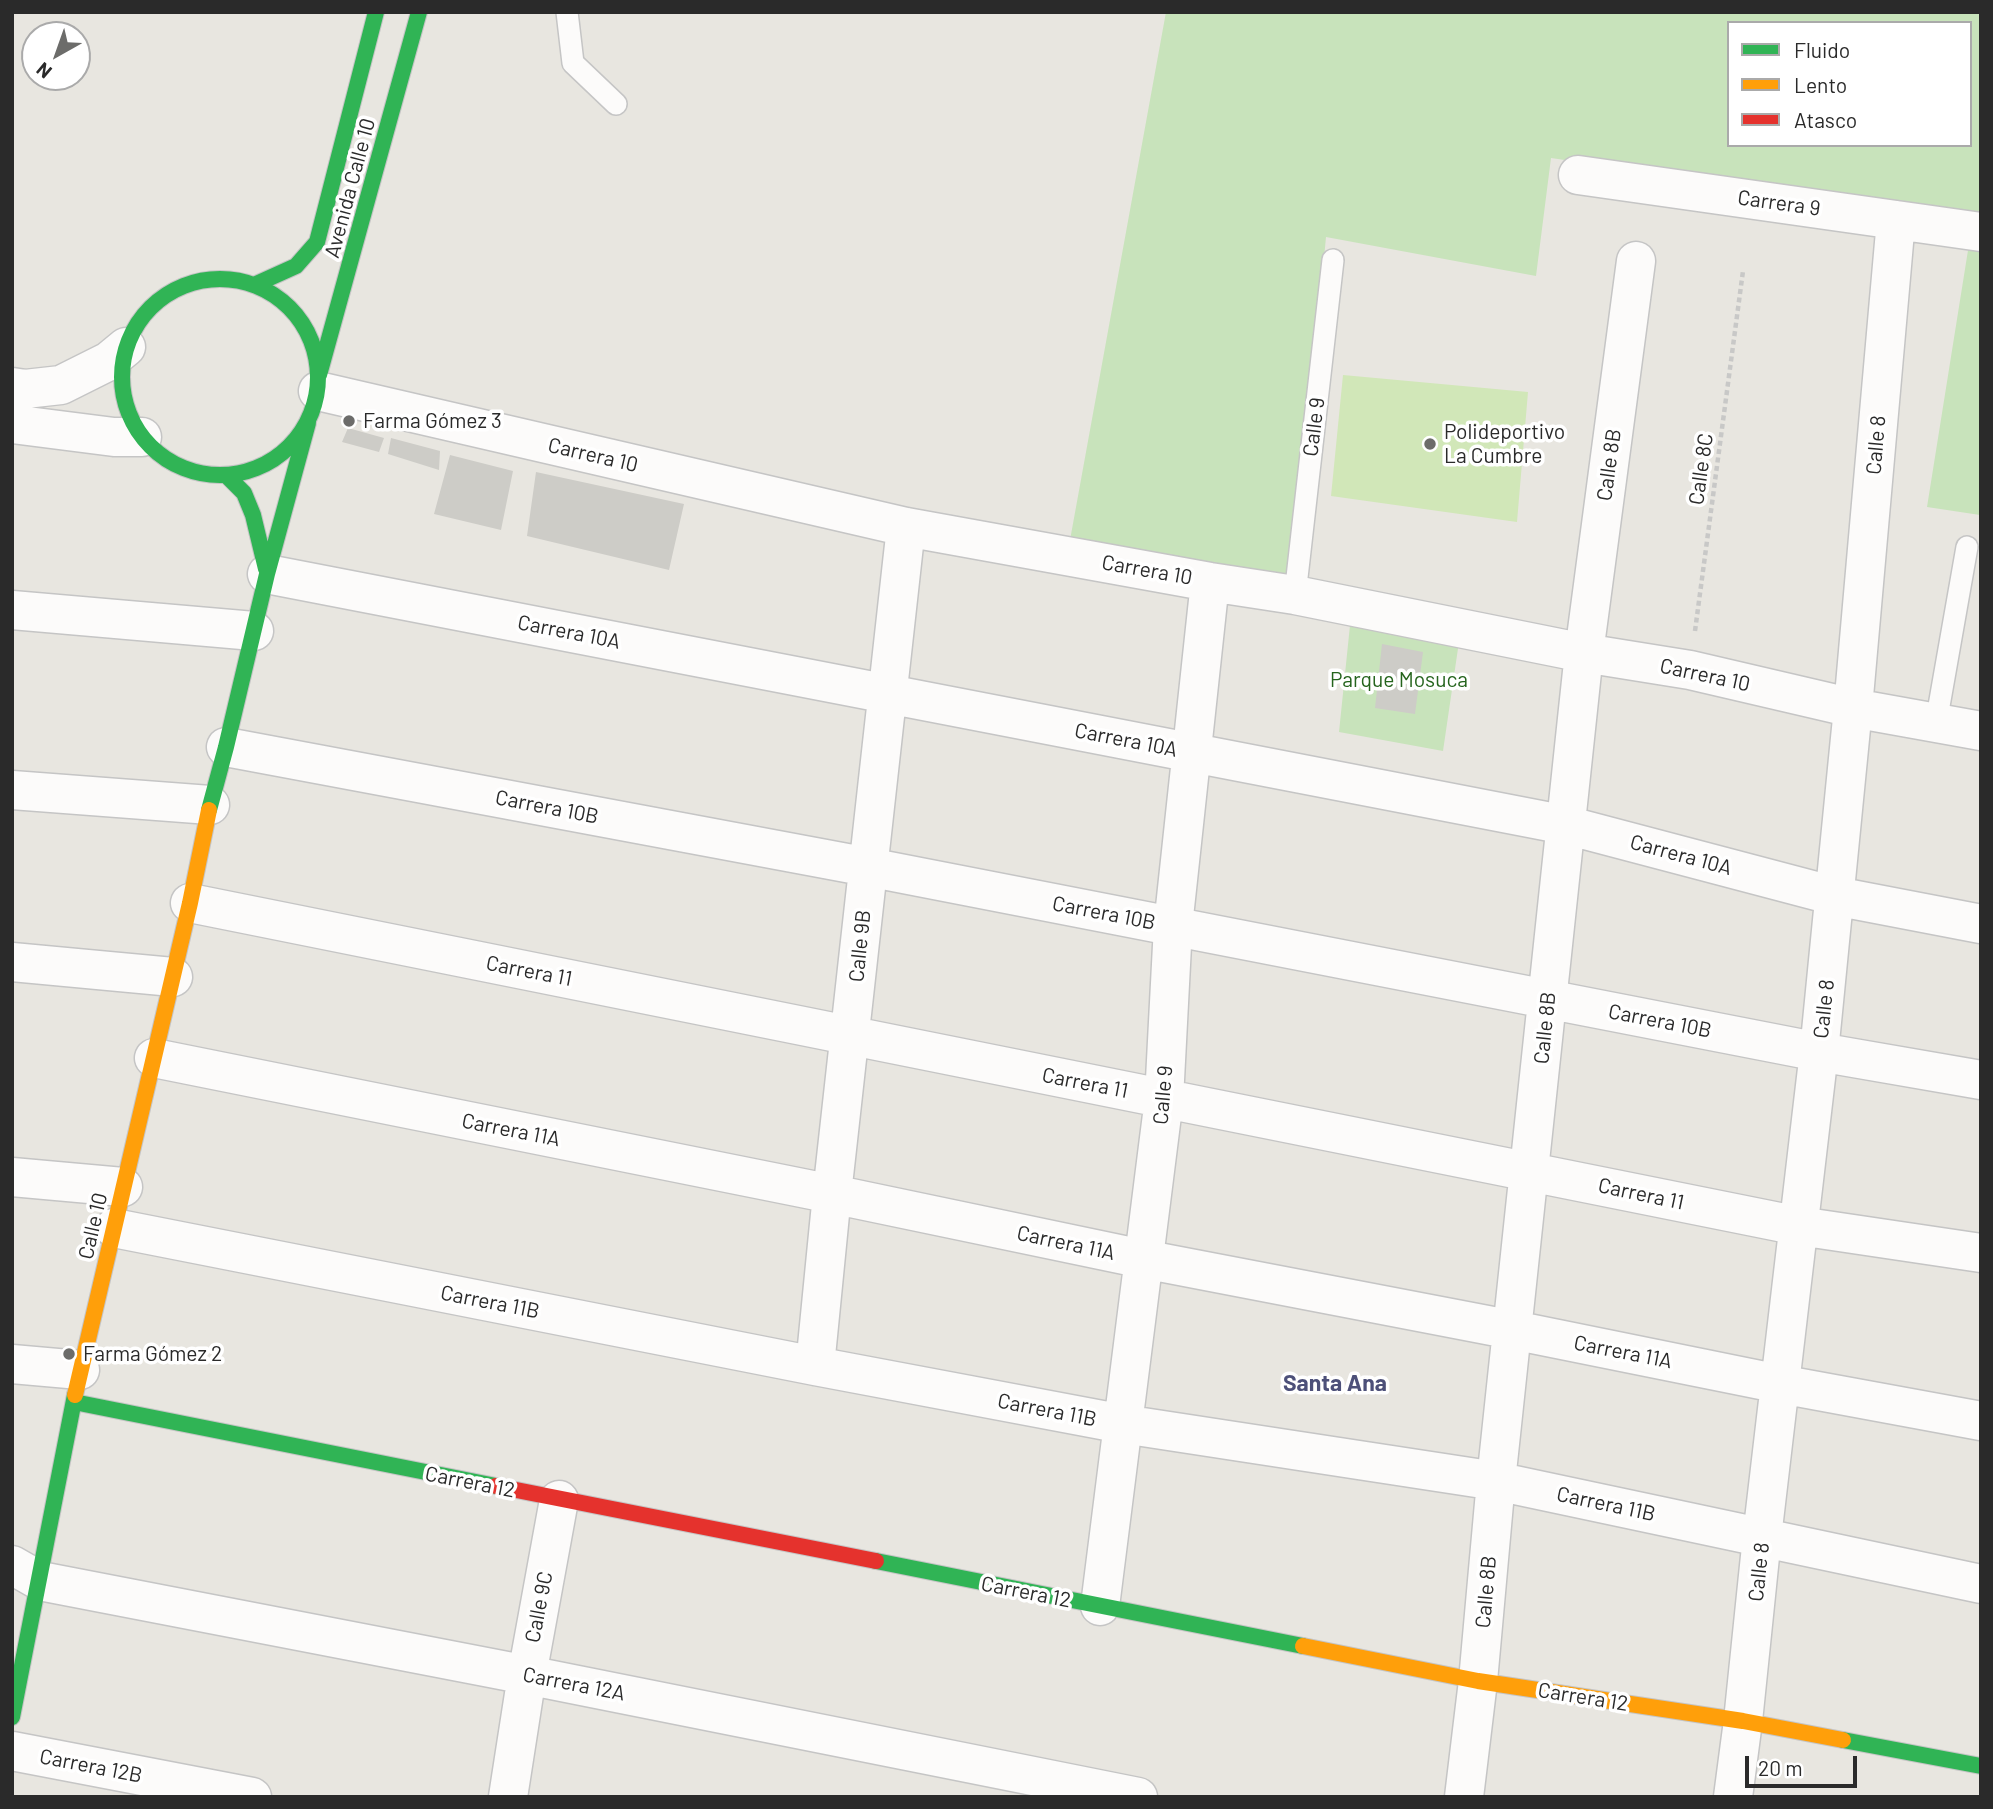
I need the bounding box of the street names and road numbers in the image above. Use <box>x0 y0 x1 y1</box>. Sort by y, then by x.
street label: Avenida Calle 10 <box>319 115 381 261</box>
street label: Carrera 9 <box>1736 185 1822 221</box>
street label: Calle 9 <box>1298 396 1330 458</box>
street label: Calle 8 <box>1861 414 1891 476</box>
street label: Calle 8B <box>1591 427 1627 503</box>
street label: Carrera 10 <box>546 432 640 478</box>
street label: Calle 8C <box>1684 432 1718 506</box>
street label: Carrera 10 <box>1100 550 1194 590</box>
street label: Carrera 10A <box>515 610 623 654</box>
street label: Carrera 10 <box>1658 653 1752 697</box>
street label: Carrera 10A <box>1072 718 1180 762</box>
street label: Carrera 10B <box>493 785 601 829</box>
street label: Carrera 10A <box>1627 829 1735 881</box>
street label: Carrera 10B <box>1050 891 1158 935</box>
street label: Calle 9B <box>844 909 876 983</box>
street label: Carrera 11 <box>484 950 574 992</box>
street label: Calle 8 <box>1808 978 1840 1040</box>
street label: Calle 8B <box>1529 991 1561 1065</box>
street label: Carrera 10B <box>1606 999 1714 1043</box>
street label: Carrera 11 <box>1040 1062 1130 1104</box>
street label: Calle 9 <box>1148 1064 1178 1126</box>
street label: Carrera 11A <box>460 1108 562 1152</box>
street label: Carrera 11 <box>1596 1173 1686 1215</box>
street label: Calle 10 <box>73 1190 113 1262</box>
street label: Carrera 11A <box>1015 1220 1117 1266</box>
street label: Carrera 11B <box>438 1280 542 1324</box>
street label: Carrera 11A <box>1572 1330 1674 1374</box>
street label: Carrera 11B <box>995 1388 1099 1432</box>
street label: Carrera 12 <box>423 1461 517 1503</box>
street label: Carrera 11B <box>1554 1481 1658 1527</box>
street label: Calle 8 <box>1743 1541 1775 1603</box>
street label: Calle 8B <box>1470 1555 1502 1629</box>
street label: Calle 9C <box>520 1569 558 1645</box>
street label: Carrera 12 <box>979 1571 1073 1613</box>
street label: Carrera 12A <box>521 1662 627 1706</box>
street label: Carrera 12 <box>1536 1677 1630 1717</box>
street label: Carrera 12B <box>38 1744 144 1788</box>

